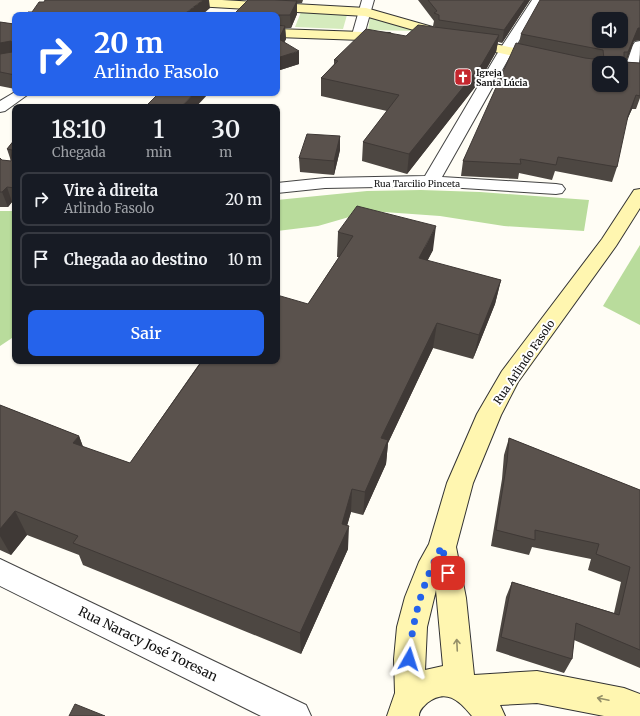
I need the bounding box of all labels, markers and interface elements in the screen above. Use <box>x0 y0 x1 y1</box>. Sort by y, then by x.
map controls <box>592 12 628 92</box>
button: sound <box>592 12 628 48</box>
text: 20 m <box>94 25 163 61</box>
icon: right <box>28 28 80 80</box>
button: search <box>592 56 628 92</box>
text: Arlindo Fasolo <box>94 60 219 83</box>
church icon: Igreja Santa Lúcia <box>453 67 473 87</box>
place label: Igreja Santa Lúcia <box>476 67 527 88</box>
text: 18:10 <box>52 114 106 145</box>
text: 1 <box>153 114 164 145</box>
text: 30 <box>211 114 240 145</box>
text: Chegada <box>52 144 106 161</box>
text: min <box>146 144 172 161</box>
text: m <box>219 144 232 161</box>
street label: Rua Tarcilio Pinceta <box>374 178 460 189</box>
text: Vire à direita <box>64 181 158 200</box>
icon: right <box>30 188 52 210</box>
text: 20 m <box>225 190 262 209</box>
text: Arlindo Fasolo <box>64 200 154 217</box>
icon: arrive <box>30 248 52 270</box>
text: Chegada ao destino <box>64 250 207 269</box>
text: 10 m <box>228 250 262 269</box>
button: Sair <box>28 310 264 356</box>
street label: Rua Arlindo Fasolo <box>490 317 558 407</box>
pin <box>431 556 465 590</box>
icon: arrive <box>437 562 459 584</box>
street label: Rua Naracy José Toresan <box>76 603 221 685</box>
position arrow <box>388 638 430 680</box>
one-way arrow <box>454 639 461 652</box>
one-way arrow <box>596 695 609 703</box>

